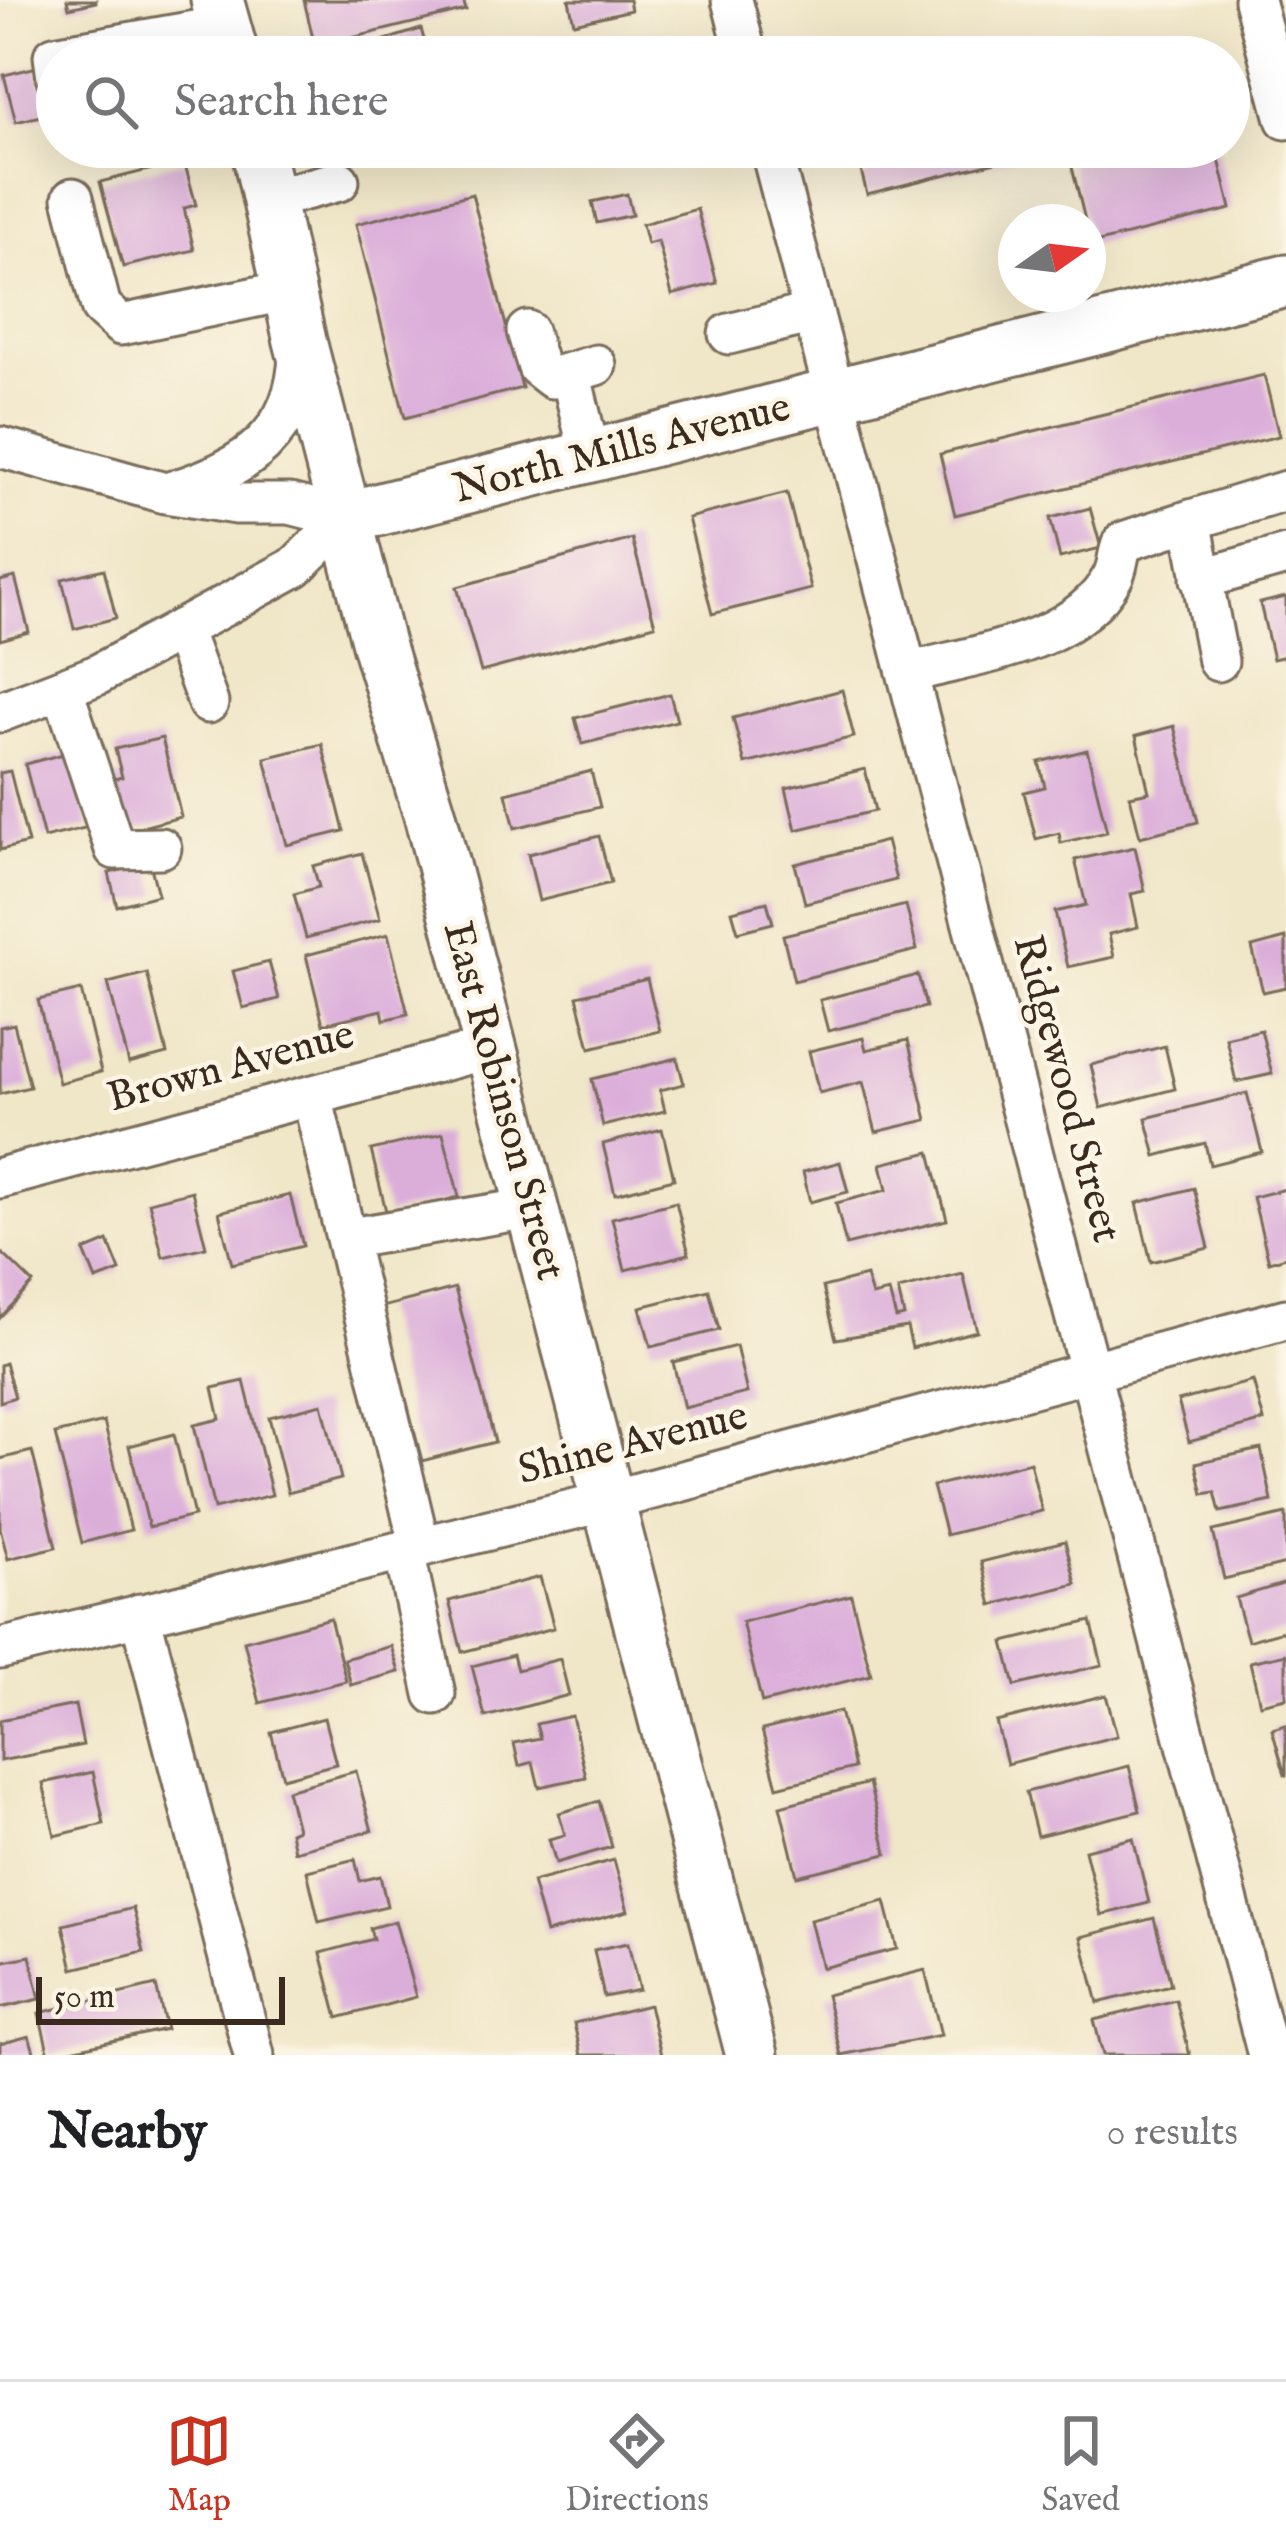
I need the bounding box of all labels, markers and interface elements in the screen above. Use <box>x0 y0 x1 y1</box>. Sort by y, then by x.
search box <box>36 36 1250 168</box>
icon: search <box>78 69 144 135</box>
text: Search here <box>174 74 388 131</box>
north arrow <box>998 204 1106 312</box>
street label: North Mills Avenue <box>448 382 796 516</box>
street label: East Robinson Street <box>430 916 576 1286</box>
street label: Ridgewood Street <box>1000 930 1132 1248</box>
street label: Brown Avenue <box>102 1009 360 1125</box>
street label: Shine Avenue <box>513 1390 753 1498</box>
scale bar <box>36 1971 285 2024</box>
text: 50 m <box>54 1977 115 2019</box>
text: Nearby <box>48 2101 207 2166</box>
text: 0 results <box>1106 2109 1238 2158</box>
tab: Map <box>166 2408 232 2522</box>
tab: Directions <box>565 2408 709 2522</box>
tab: Saved <box>1042 2408 1120 2522</box>

